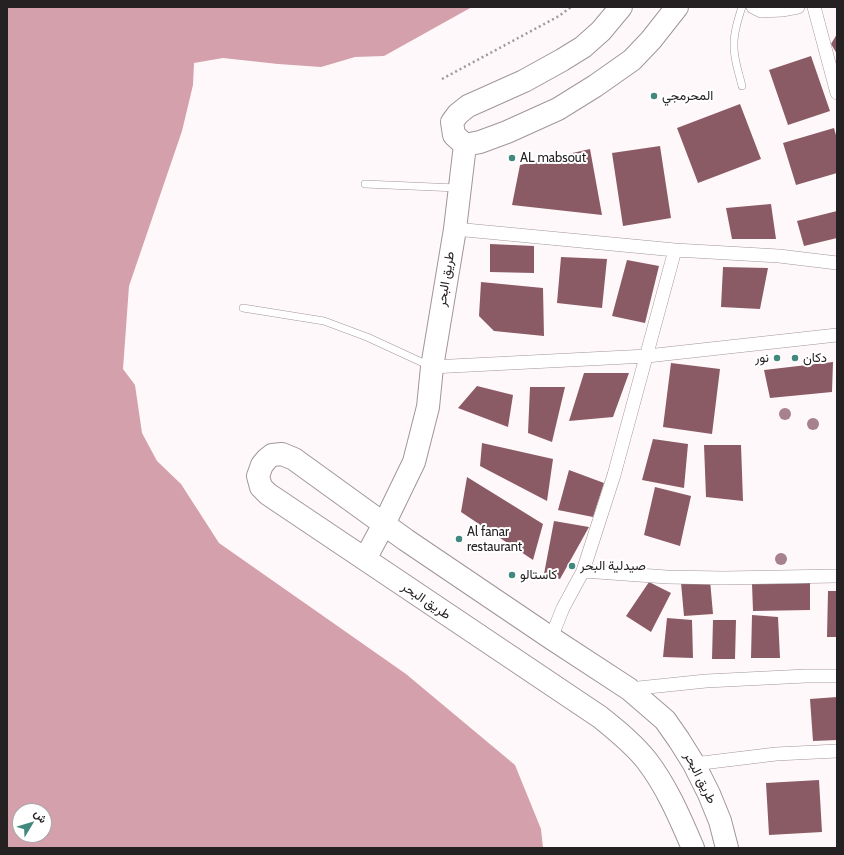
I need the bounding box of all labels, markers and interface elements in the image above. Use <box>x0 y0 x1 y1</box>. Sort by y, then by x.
place label: المحرمجي <box>662 88 713 104</box>
marker: المحرمجي <box>649 91 659 101</box>
place label: AL mabsout <box>520 150 586 166</box>
marker: AL mabsout <box>507 153 517 163</box>
street label: طريق البحر <box>434 250 458 308</box>
place label: نور <box>755 350 769 366</box>
place label: دكان <box>803 350 827 366</box>
marker: نور <box>772 353 782 363</box>
marker: دكان <box>790 353 800 363</box>
place label: Al fanar restaurant <box>467 524 522 555</box>
marker: Al fanar restaurant <box>454 534 464 544</box>
place label: صيدلية البحر <box>580 558 646 574</box>
marker: صيدلية البحر <box>567 561 577 571</box>
place label: كاستالو <box>520 567 557 583</box>
marker: كاستالو <box>507 570 517 580</box>
street label: طريق البحر <box>399 579 453 623</box>
street label: طريق البحر <box>680 750 720 806</box>
north arrow <box>12 803 52 843</box>
text: ش <box>31 807 50 826</box>

